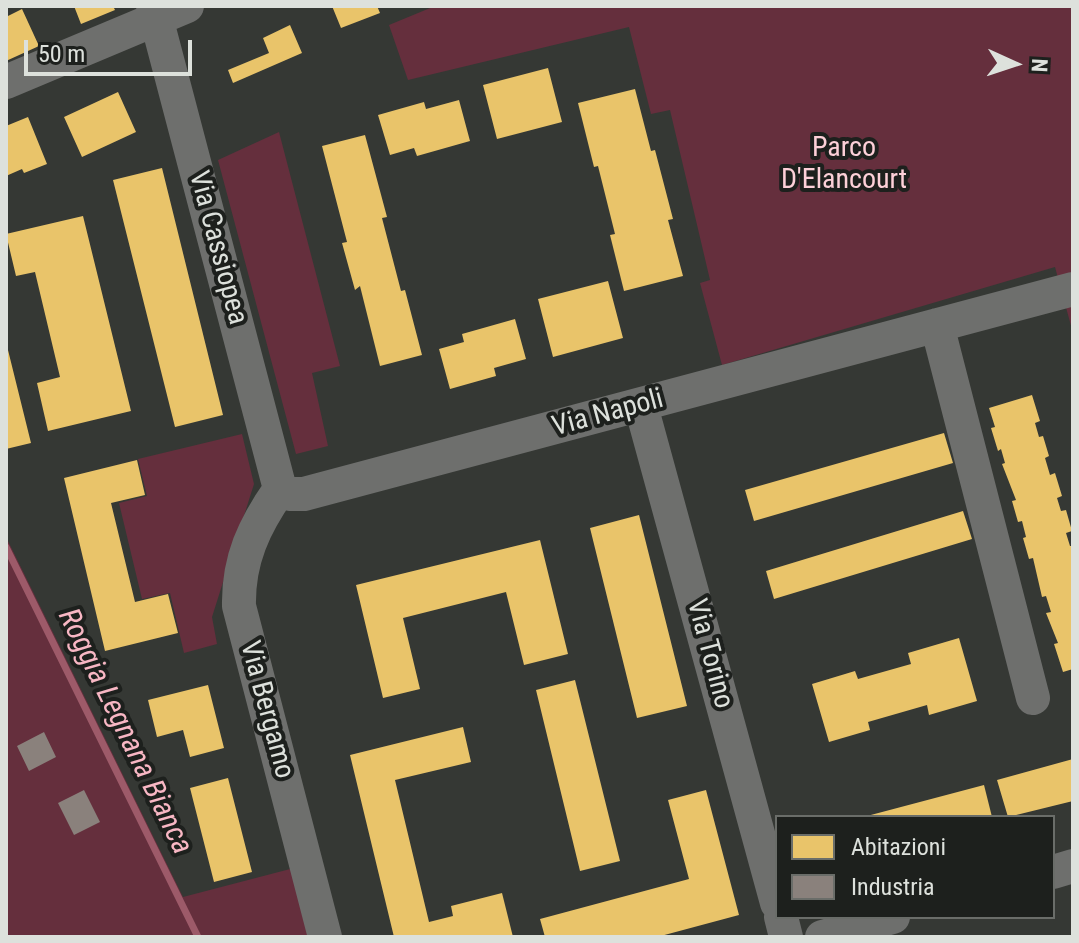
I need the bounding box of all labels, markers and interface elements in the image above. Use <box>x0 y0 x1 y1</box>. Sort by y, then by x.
scale bar <box>28 24 196 74</box>
north arrow <box>975 24 1055 104</box>
text: 50 m <box>38 40 85 68</box>
text: N <box>1027 58 1052 73</box>
park label: Parco D'Elancourt <box>781 132 907 198</box>
street label: Via Cassiopea <box>180 168 254 328</box>
street label: Via Napoli <box>549 383 667 445</box>
street label: Via Torino <box>678 596 740 712</box>
water label: Roggia Legnana Bianca <box>49 603 199 861</box>
street label: Via Bergamo <box>232 638 300 782</box>
legend <box>775 815 1055 919</box>
text: Abitazioni <box>851 833 946 861</box>
text: Industria <box>851 873 935 901</box>

